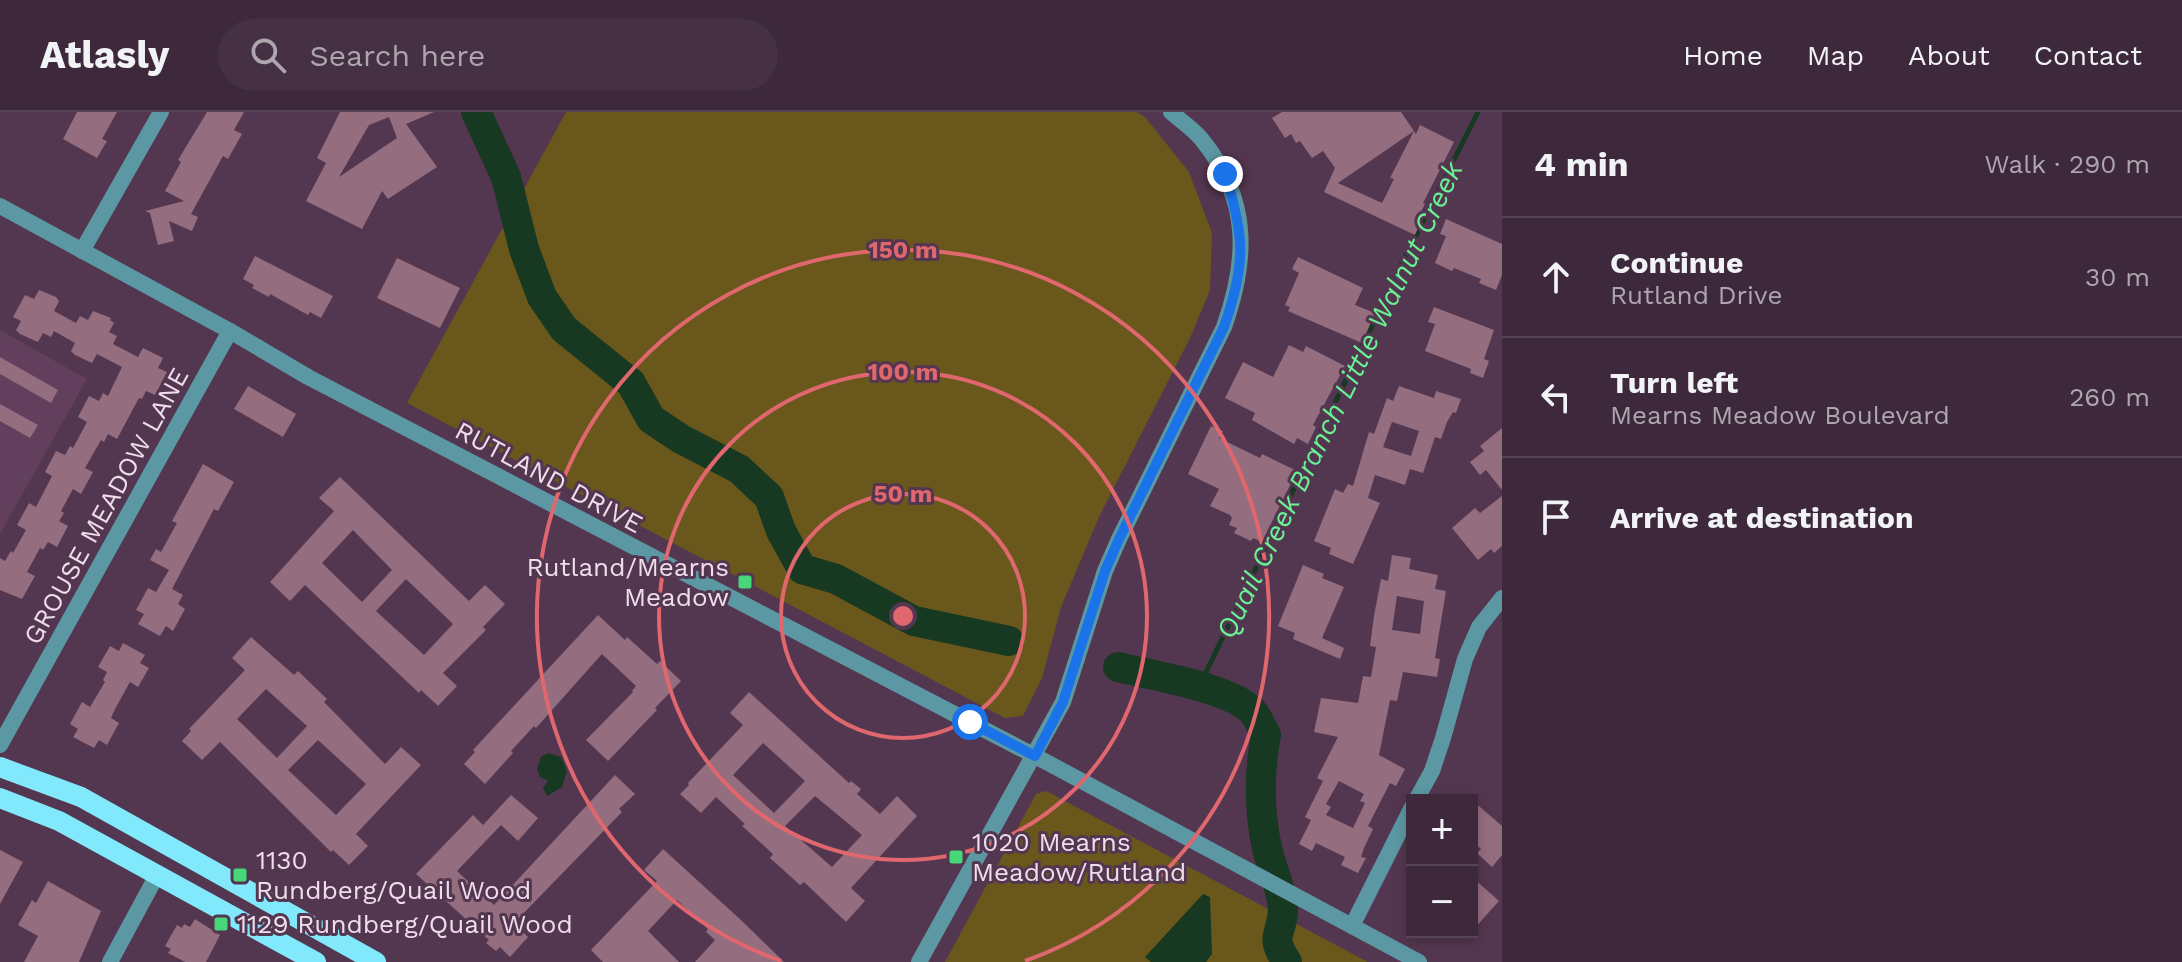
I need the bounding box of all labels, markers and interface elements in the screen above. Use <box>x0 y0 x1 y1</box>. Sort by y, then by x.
search box <box>218 19 778 91</box>
text: Atlasly <box>40 33 170 77</box>
icon: search <box>246 33 290 77</box>
text: Search here <box>310 38 485 73</box>
text: Home <box>1683 39 1763 72</box>
text: Map <box>1807 39 1864 72</box>
text: About <box>1908 39 1990 72</box>
text: Contact <box>2034 39 2142 72</box>
text: 4 min <box>1534 144 1629 184</box>
text: Walk · 290 m <box>1985 149 2150 179</box>
route end <box>1207 156 1243 192</box>
water label: Quail Creek Branch Little Walnut Creek <box>1209 156 1470 644</box>
text: 150 m <box>868 236 938 264</box>
text: Continue <box>1610 245 1743 280</box>
icon: ahead <box>1534 255 1578 299</box>
text: 30 m <box>2085 262 2150 292</box>
text: Rutland Drive <box>1610 280 1783 310</box>
text: 100 m <box>868 358 938 386</box>
street label: GROUSE MEADOW LANE <box>17 363 195 649</box>
text: Turn left <box>1610 365 1738 400</box>
icon: left <box>1534 375 1578 419</box>
text: 260 m <box>2069 382 2150 412</box>
text: Mearns Meadow Boulevard <box>1610 400 1950 430</box>
street label: RUTLAND DRIVE <box>450 415 648 539</box>
text: 50 m <box>874 480 932 508</box>
icon: arrive <box>1534 495 1578 539</box>
text: Arrive at destination <box>1610 500 1914 535</box>
place label: Rutland/Mearns Meadow <box>527 552 729 612</box>
marker: Rutland/Mearns Meadow <box>736 573 754 591</box>
centre of rings <box>889 602 917 630</box>
route start <box>952 704 988 740</box>
map controls <box>1406 794 1478 938</box>
button: + <box>1406 794 1478 866</box>
place label: 1020 Mearns Meadow/Rutland <box>972 827 1186 887</box>
place label: 1130 Rundberg/Quail Wood <box>256 845 531 905</box>
marker: 1020 Mearns Meadow/Rutland <box>947 848 965 866</box>
marker: 1130 Rundberg/Quail Wood <box>231 866 249 884</box>
button: − <box>1406 866 1478 938</box>
place label: 1129 Rundberg/Quail Wood <box>237 909 573 939</box>
marker: 1129 Rundberg/Quail Wood <box>212 915 230 933</box>

